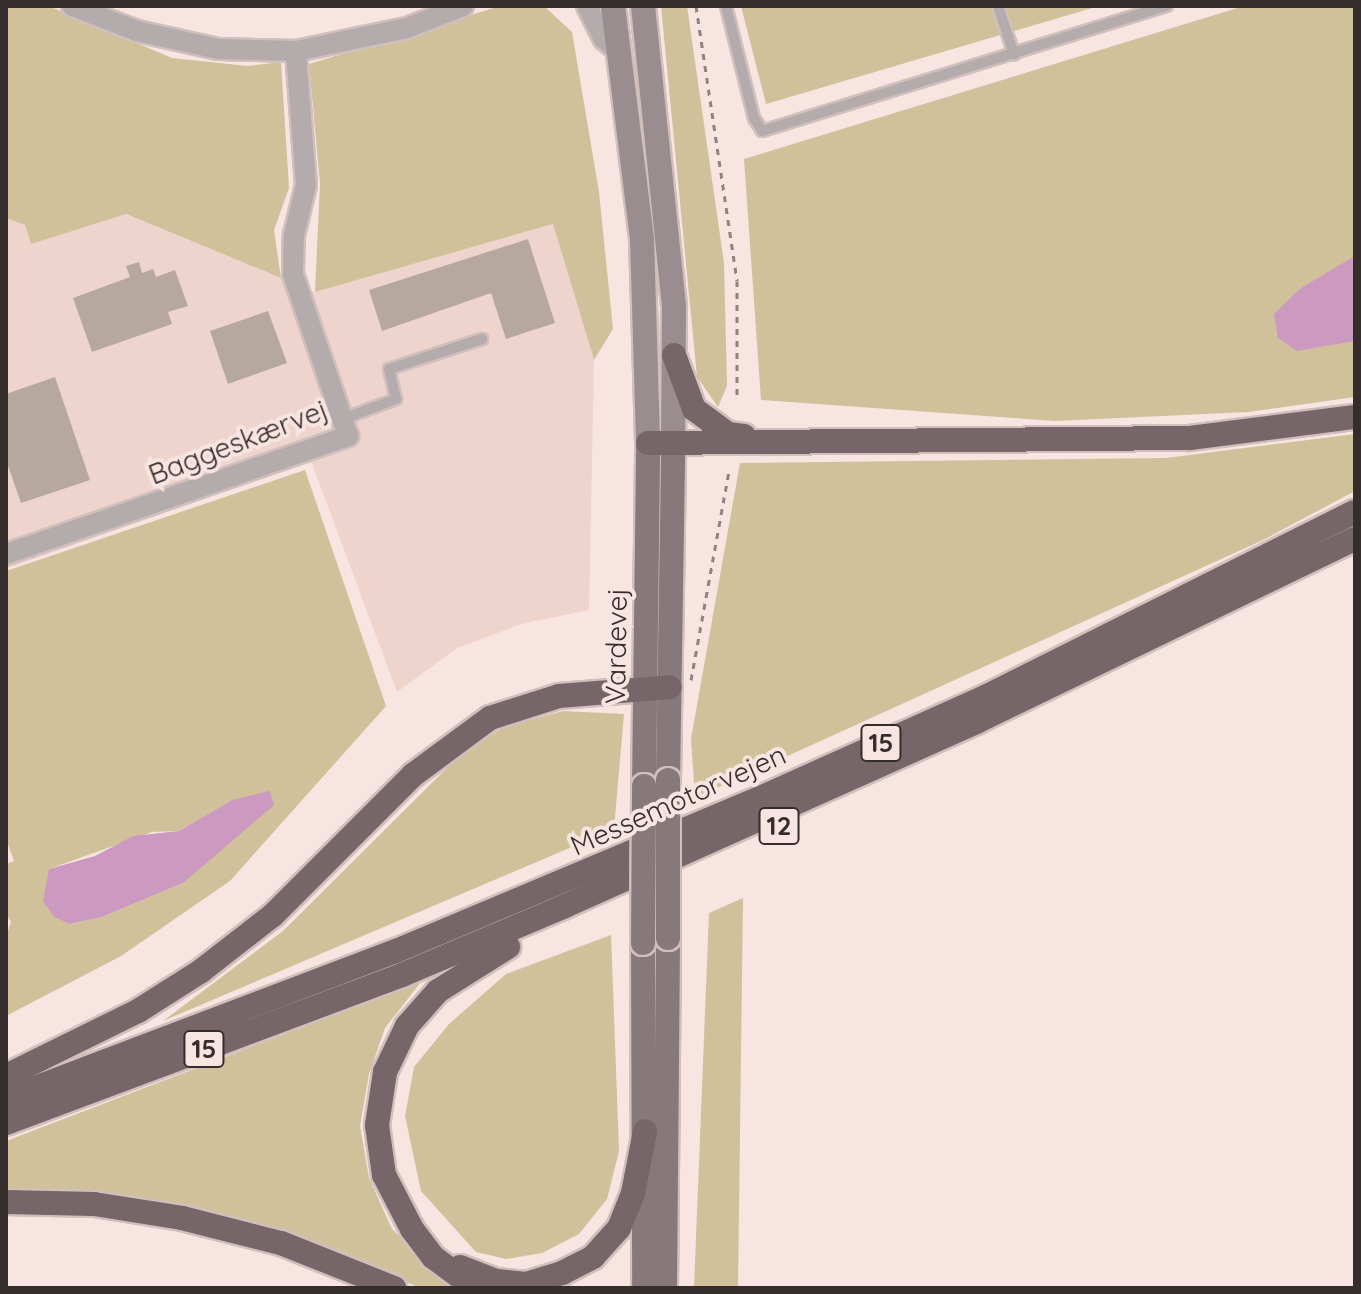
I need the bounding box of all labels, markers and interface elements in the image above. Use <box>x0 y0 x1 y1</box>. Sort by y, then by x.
street label: Baggeskærvej <box>144 392 332 492</box>
street label: Vardevej <box>598 588 634 704</box>
road number: 15 <box>859 721 903 765</box>
street label: Messemotorvejen <box>565 737 791 863</box>
road number: 12 <box>757 804 801 848</box>
road number: 15 <box>182 1027 226 1071</box>

